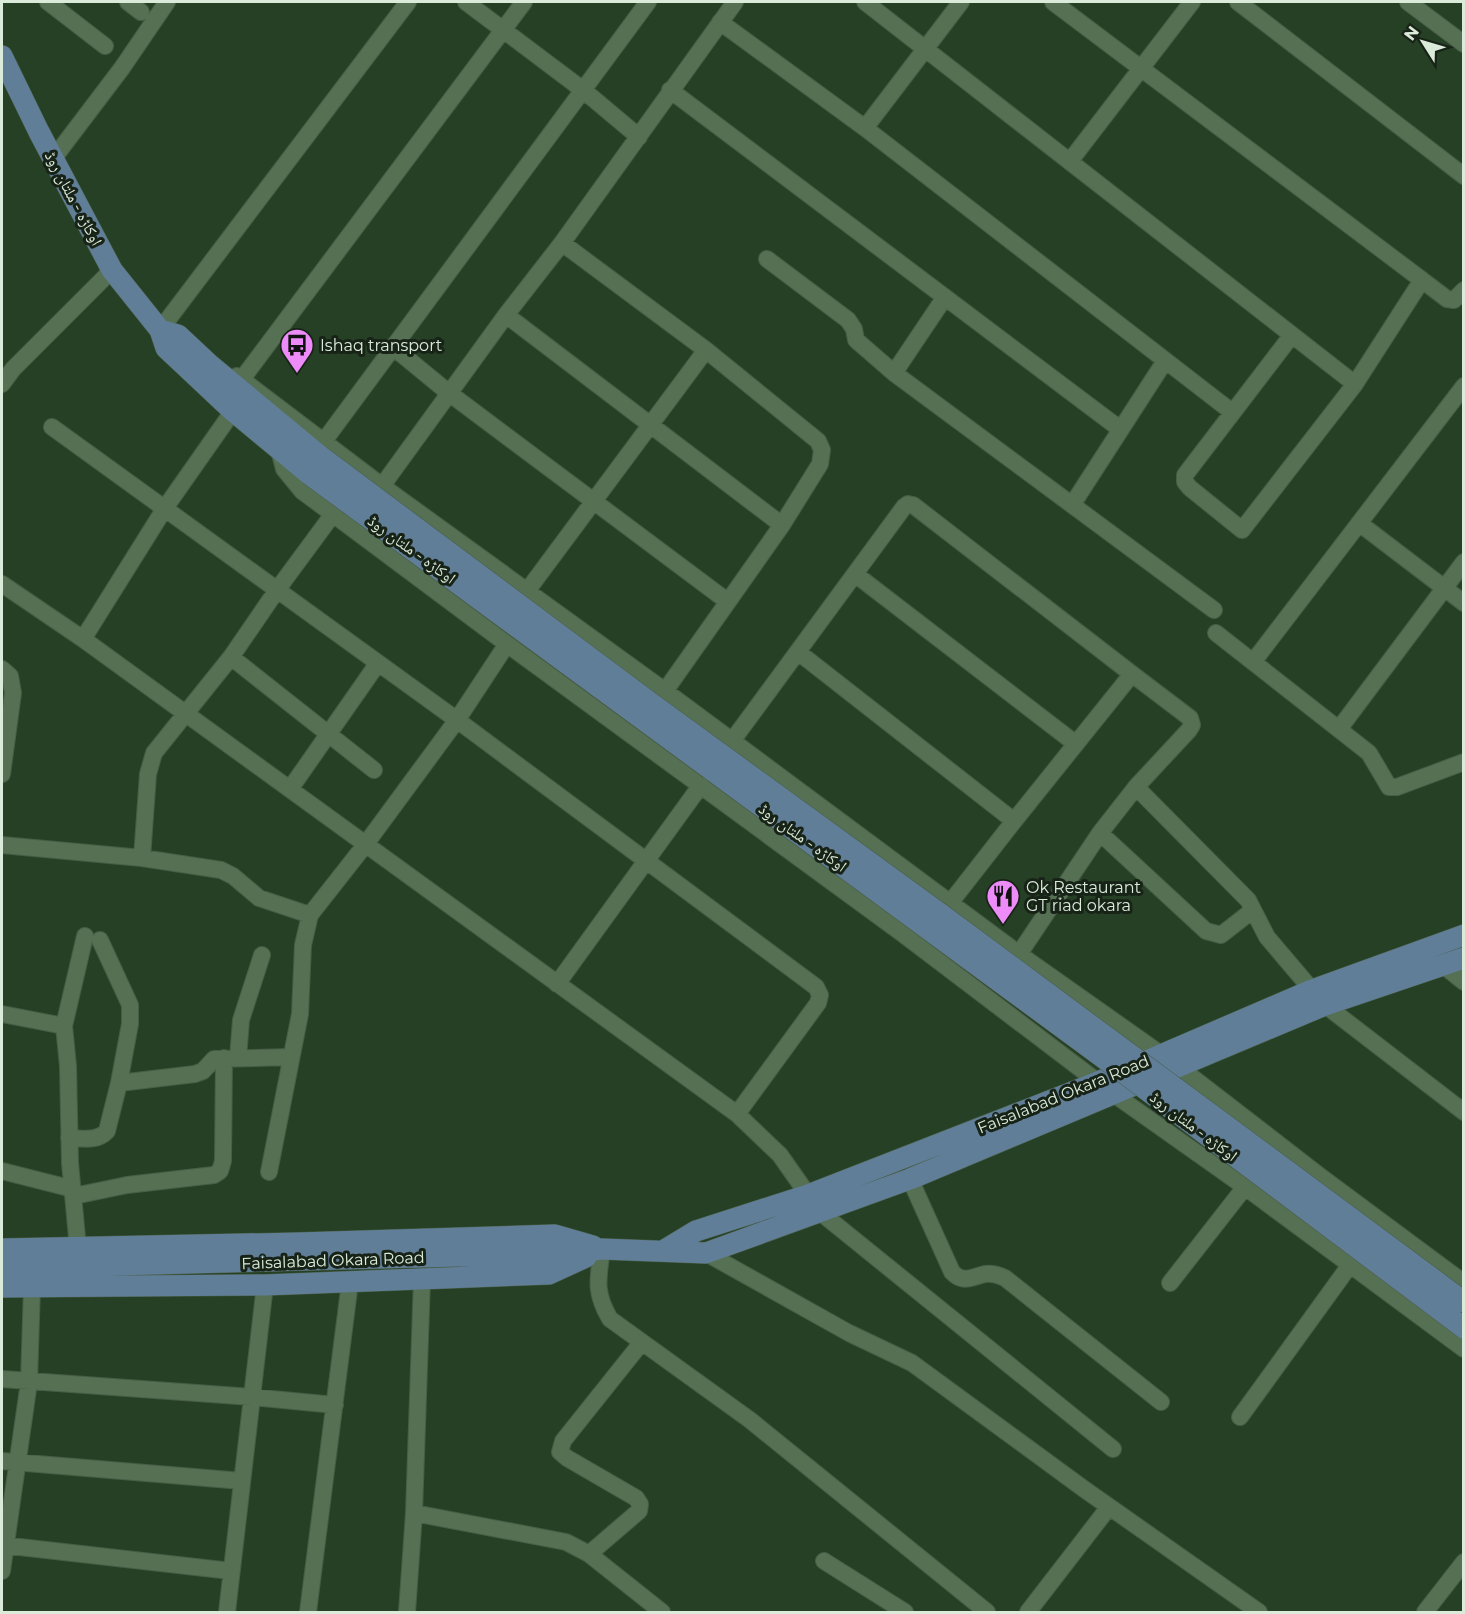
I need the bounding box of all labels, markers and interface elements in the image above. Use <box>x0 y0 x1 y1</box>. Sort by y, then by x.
north arrow <box>1393 12 1453 72</box>
text: N <box>1400 22 1423 44</box>
street label: اوکاڑہ - ملتان روڈ <box>40 148 106 249</box>
bus stop icon: Ishaq transport <box>279 327 315 374</box>
place label: Ishaq transport <box>320 336 443 355</box>
street label: اوکاڑہ - ملتان روڈ <box>363 511 459 588</box>
street label: اوکاڑہ - ملتان روڈ <box>754 799 850 876</box>
restaurant icon: Ok Restaurant GT riad okara <box>985 878 1021 925</box>
place label: Ok Restaurant GT riad okara <box>1026 878 1142 915</box>
street label: Faisalabad Okara Road <box>975 1051 1152 1138</box>
street label: اوکاڑہ - ملتان روڈ <box>1146 1087 1241 1166</box>
street label: Faisalabad Okara Road <box>241 1248 425 1273</box>

